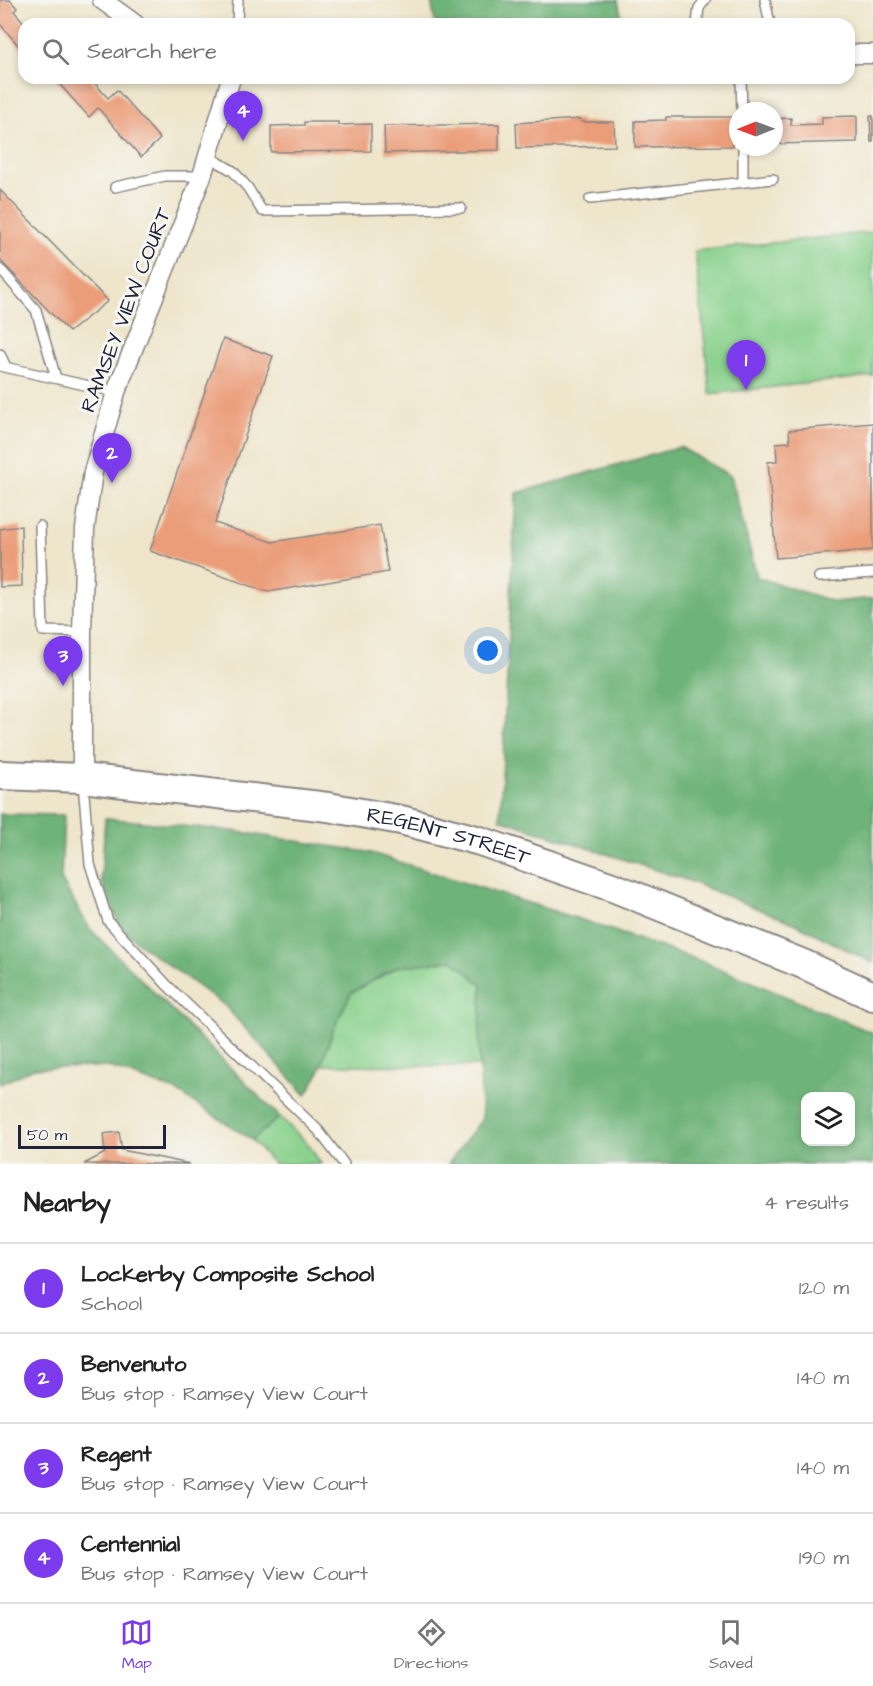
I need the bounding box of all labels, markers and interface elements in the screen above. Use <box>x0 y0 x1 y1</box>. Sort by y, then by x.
search box <box>18 18 855 84</box>
icon: search <box>39 35 72 68</box>
text: Search here <box>87 36 217 67</box>
pin: 4 <box>224 92 262 141</box>
north arrow <box>729 102 783 156</box>
street label: RAMSEY VIEW COURT <box>74 203 179 417</box>
pin: 1 <box>726 340 766 390</box>
pin: 2 <box>92 434 132 483</box>
pin: 3 <box>44 636 82 686</box>
your location <box>473 636 502 665</box>
street label: REGENT STREET <box>365 800 535 872</box>
map controls <box>801 1092 855 1146</box>
button: layers <box>801 1092 855 1146</box>
scale bar <box>18 1122 166 1150</box>
text: 50 m <box>27 1124 67 1146</box>
text: Nearby <box>24 1185 111 1221</box>
text: 4 results <box>764 1189 849 1217</box>
text: Lockerby Composite School <box>81 1259 374 1290</box>
text: 1 <box>42 1274 45 1302</box>
text: 120 m <box>799 1274 849 1302</box>
text: School <box>81 1290 142 1318</box>
text: Benvenuto <box>81 1349 186 1380</box>
text: 2 <box>38 1364 49 1392</box>
text: 140 m <box>797 1364 849 1392</box>
text: Bus stop · Ramsey View Court <box>81 1380 368 1408</box>
text: Regent <box>81 1439 152 1470</box>
text: 3 <box>38 1454 49 1482</box>
text: 140 m <box>797 1454 849 1482</box>
text: Bus stop · Ramsey View Court <box>81 1470 368 1498</box>
text: Centennial <box>81 1529 180 1560</box>
text: 4 <box>37 1544 50 1572</box>
text: 190 m <box>799 1544 849 1572</box>
text: Bus stop · Ramsey View Court <box>81 1560 368 1588</box>
tab: Map <box>120 1616 153 1674</box>
tab: Directions <box>394 1616 468 1674</box>
tab: Saved <box>709 1616 753 1674</box>

